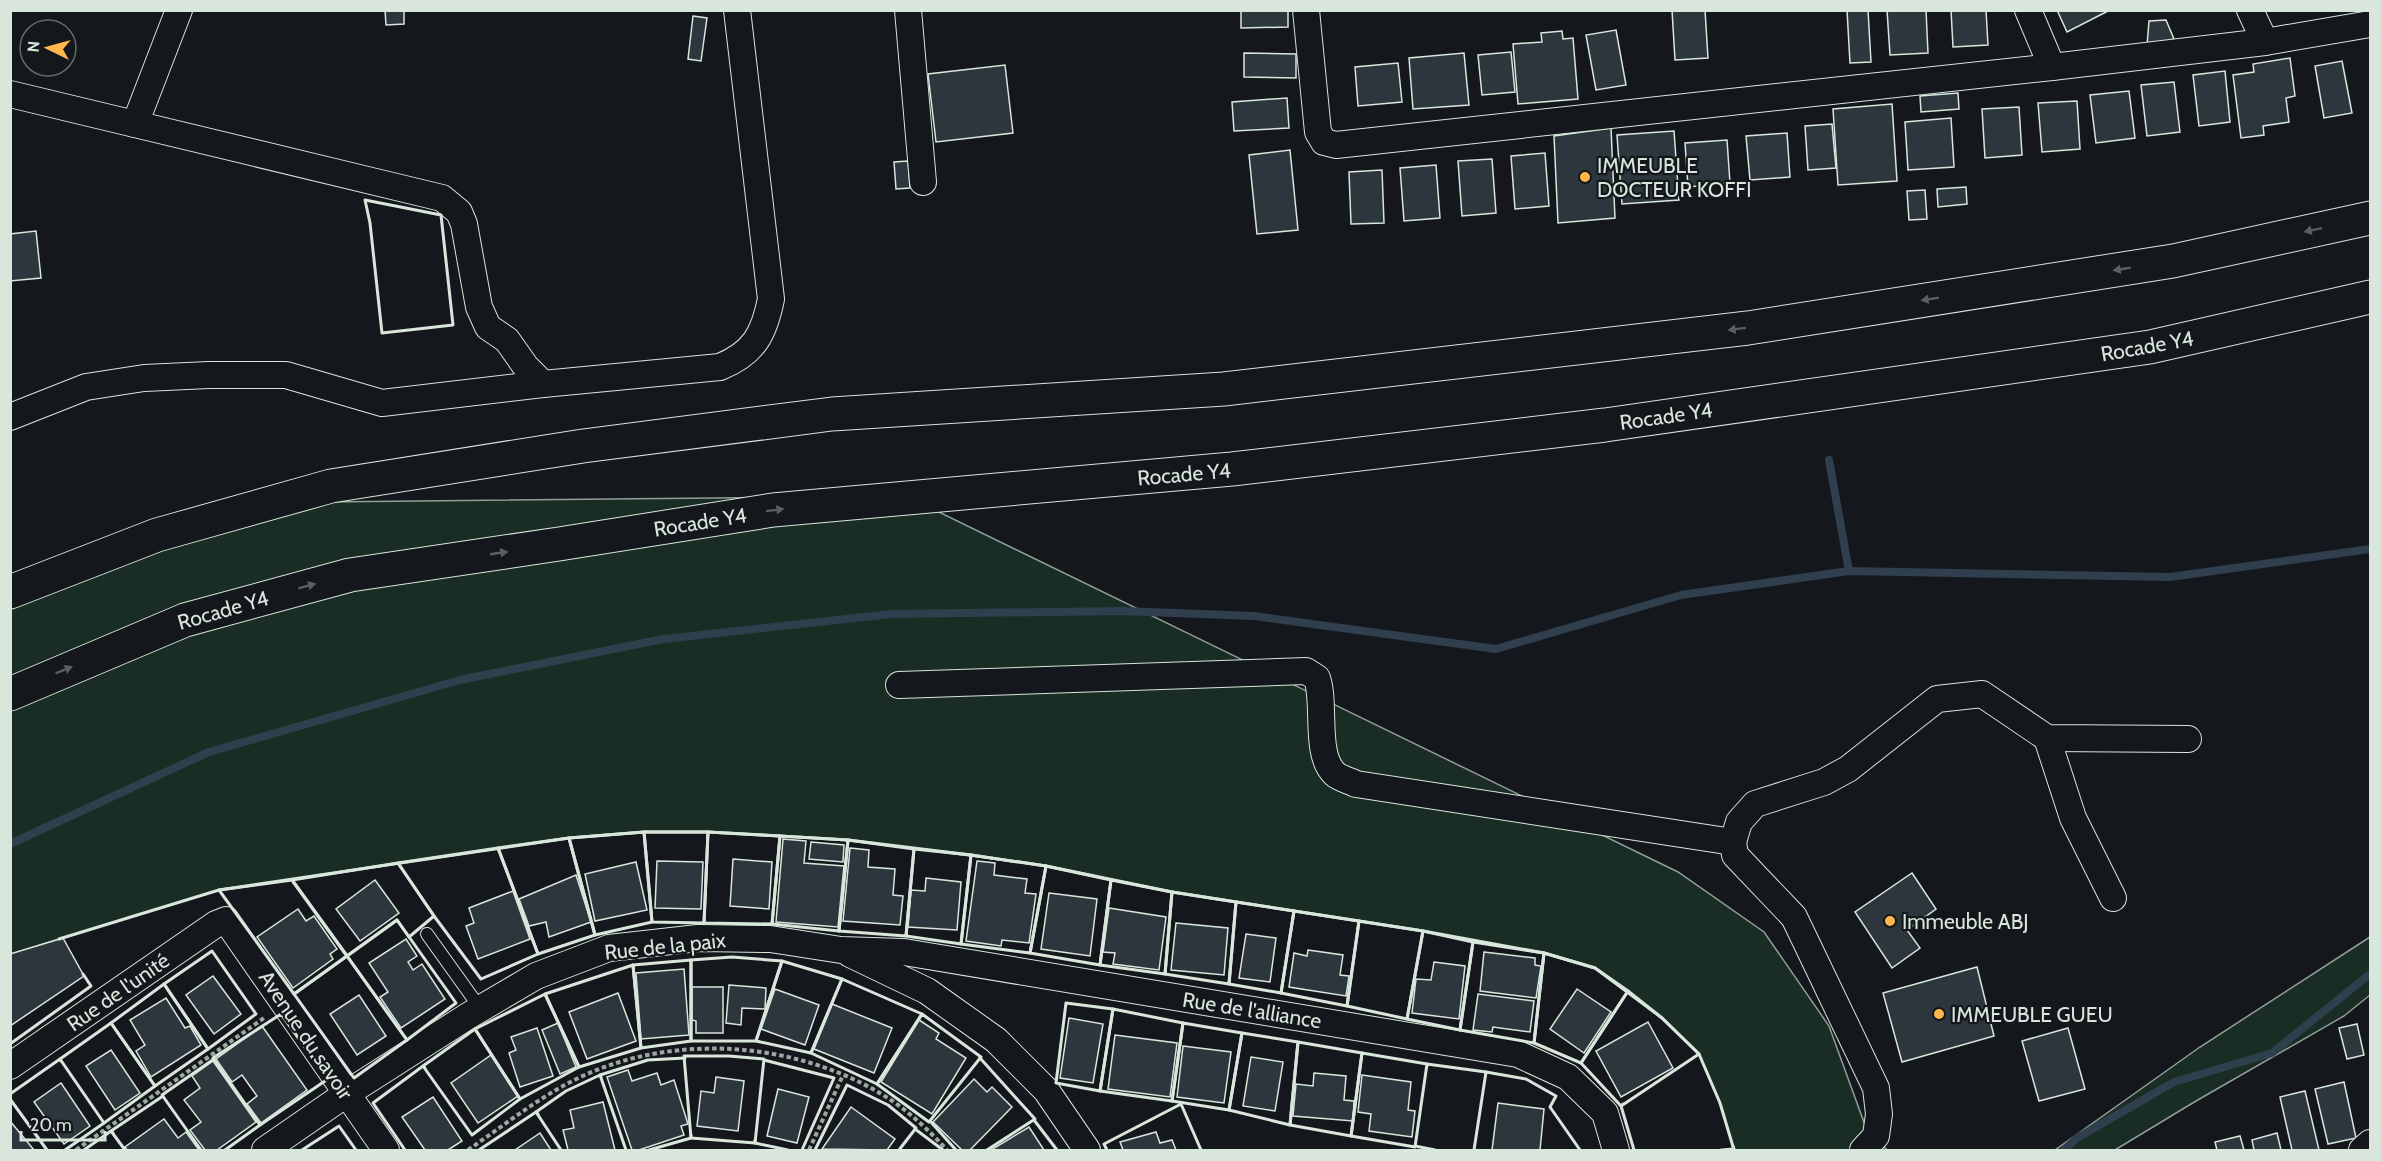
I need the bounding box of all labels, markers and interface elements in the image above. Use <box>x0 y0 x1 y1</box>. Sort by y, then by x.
north arrow <box>18 18 78 78</box>
text: N <box>24 40 44 53</box>
place label: IMMEUBLE DOCTEUR KOFFI <box>1597 153 1752 202</box>
marker: IMMEUBLE DOCTEUR KOFFI <box>1578 170 1592 184</box>
one-way arrow <box>2304 226 2323 236</box>
one-way arrow <box>2113 264 2132 273</box>
one-way arrow <box>1920 295 1939 304</box>
one-way arrow <box>1727 325 1746 334</box>
street label: Rocade Y4 <box>2099 326 2195 366</box>
street label: Rocade Y4 <box>1618 397 1714 435</box>
street label: Rocade Y4 <box>1136 457 1232 491</box>
street label: Rocade Y4 <box>652 502 748 542</box>
one-way arrow <box>766 505 785 515</box>
one-way arrow <box>490 549 509 558</box>
one-way arrow <box>299 581 317 590</box>
street label: Rocade Y4 <box>175 585 271 635</box>
one-way arrow <box>55 665 73 674</box>
place label: Immeuble ABJ <box>1902 909 2029 934</box>
marker: Immeuble ABJ <box>1883 914 1897 928</box>
street label: Rue de la paix <box>603 927 727 965</box>
street label: Rue de l'unité <box>62 947 174 1036</box>
street label: Avenue du savoir <box>254 966 358 1104</box>
street label: Rue de l'alliance <box>1181 987 1324 1033</box>
place label: IMMEUBLE GUEU <box>1951 1002 2113 1027</box>
marker: IMMEUBLE GUEU <box>1932 1007 1946 1021</box>
scale bar <box>21 1104 105 1142</box>
text: 20 m <box>30 1114 72 1136</box>

